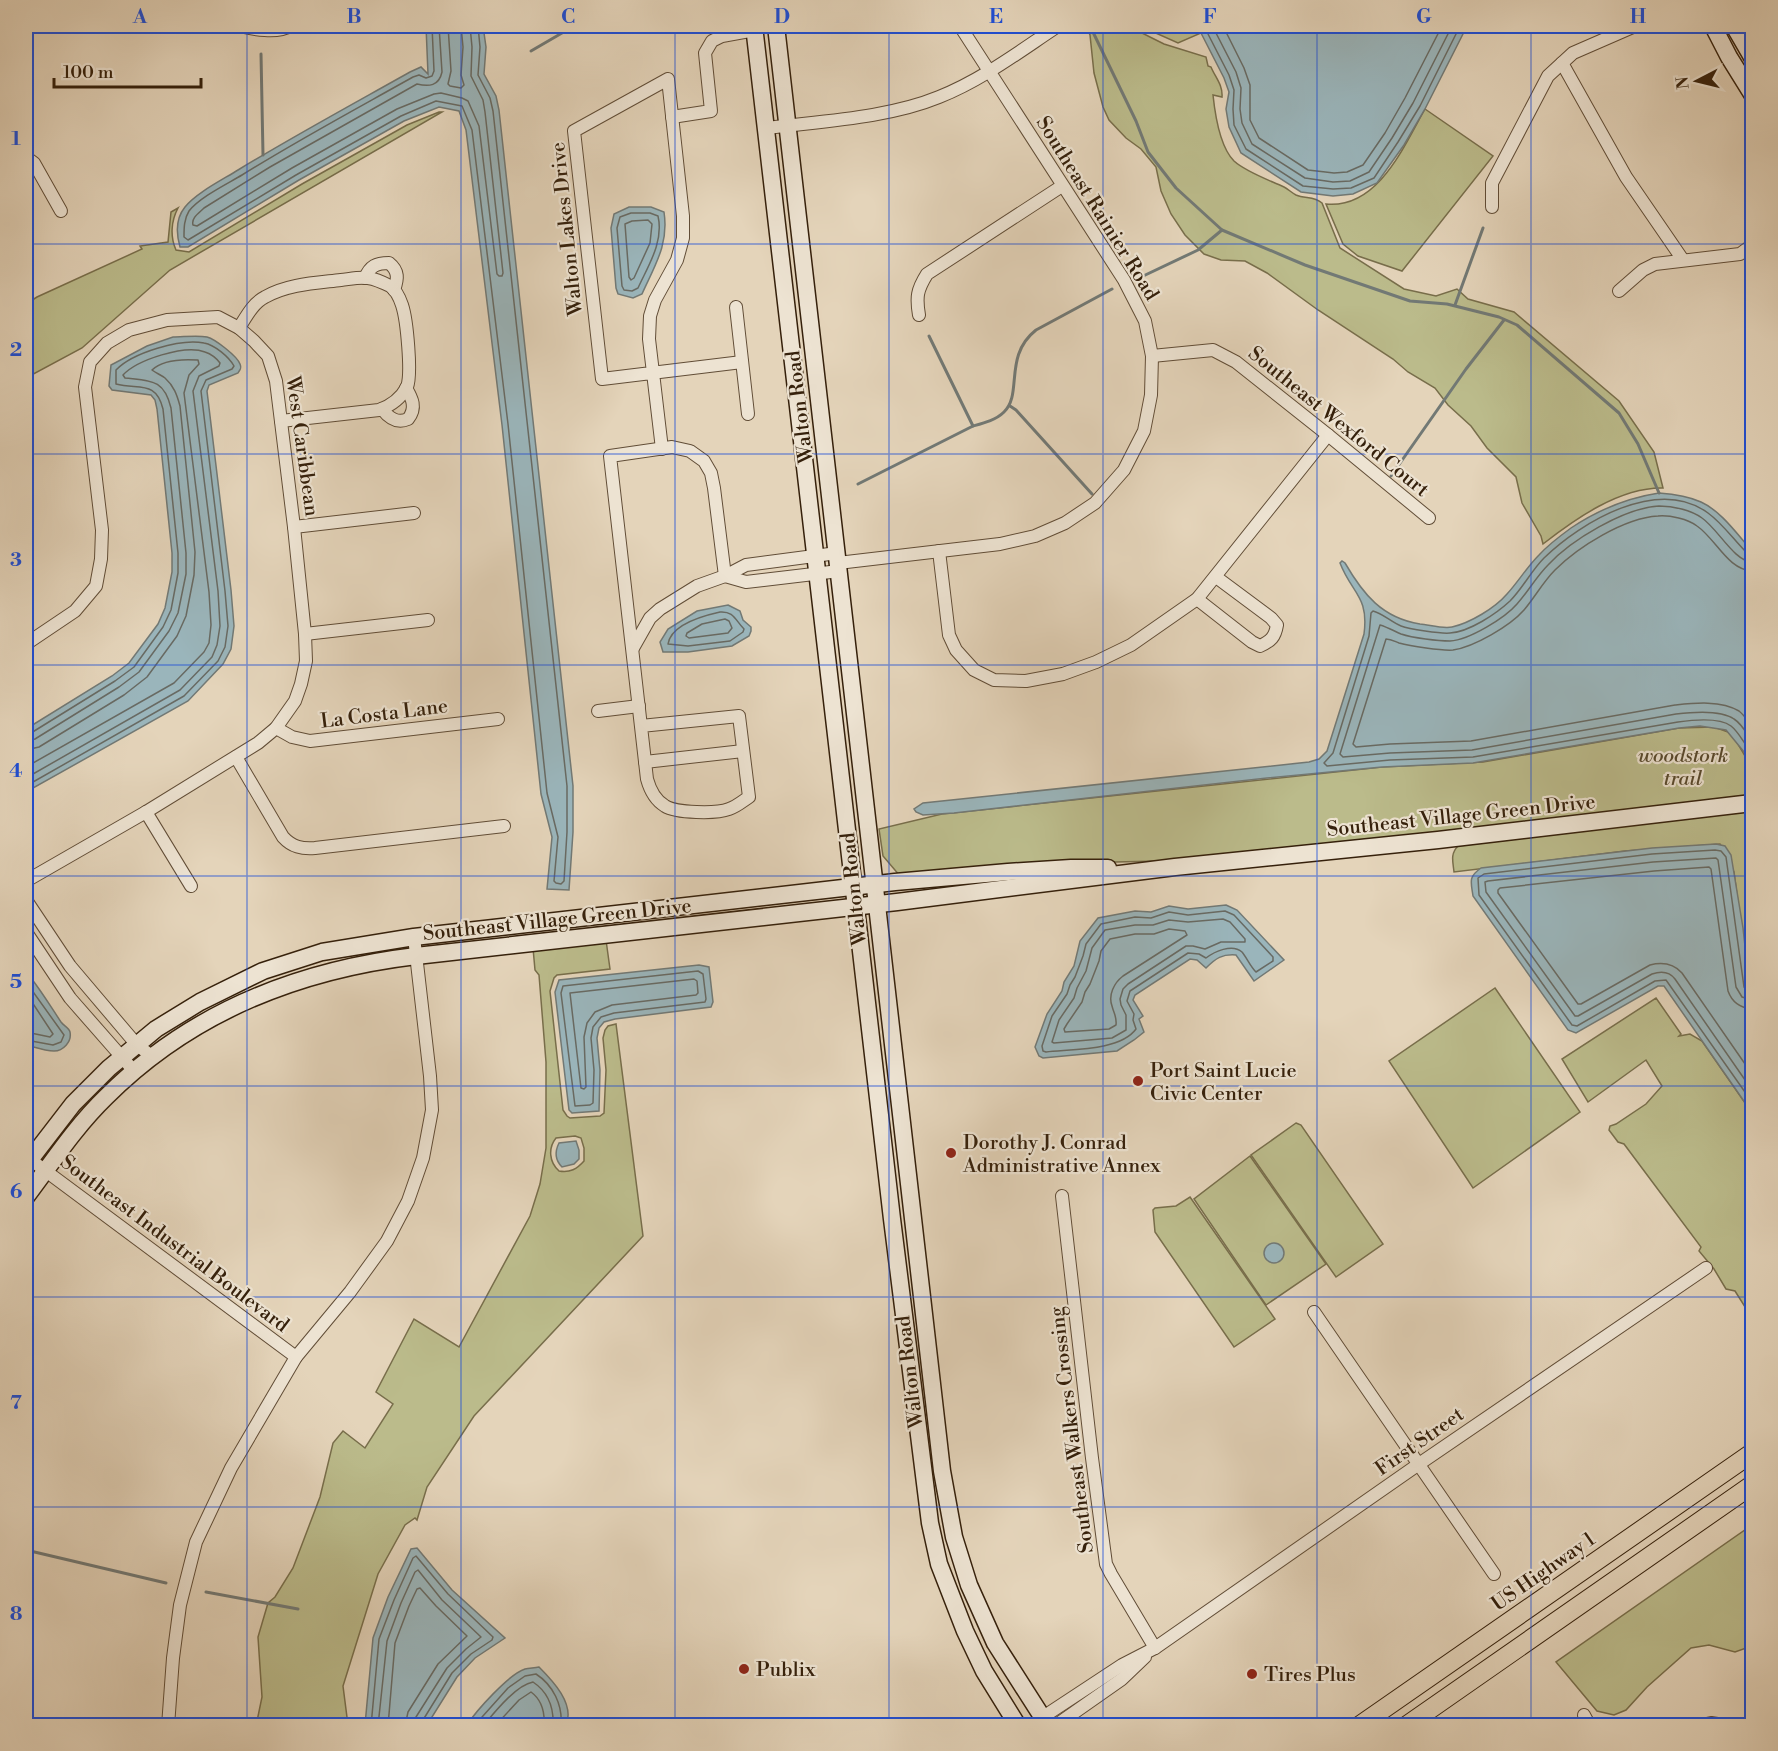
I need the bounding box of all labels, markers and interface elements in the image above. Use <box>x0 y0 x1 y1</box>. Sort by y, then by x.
text: A <box>132 5 148 30</box>
text: B <box>346 5 362 30</box>
text: C <box>561 5 575 30</box>
text: D <box>774 5 790 30</box>
text: E <box>989 5 1003 30</box>
text: F <box>1203 5 1217 30</box>
text: G <box>1416 5 1432 30</box>
text: H <box>1630 5 1647 30</box>
scale bar <box>54 51 201 89</box>
north arrow <box>1667 51 1727 111</box>
text: 100 m <box>63 61 114 84</box>
text: N <box>1672 75 1694 90</box>
street label: Southeast Rainier Road <box>1030 112 1164 306</box>
text: 1 <box>11 127 21 152</box>
street label: Walton Lakes Drive <box>546 141 589 318</box>
text: 2 <box>10 338 22 363</box>
street label: Southeast Wexford Court <box>1243 342 1434 503</box>
street label: Walton Road <box>781 348 820 466</box>
street label: West Caribbean <box>279 373 324 518</box>
text: 3 <box>10 548 22 573</box>
street label: La Costa Lane <box>319 694 449 735</box>
park label: woodstork trail <box>1638 744 1728 792</box>
text: 4 <box>9 759 23 784</box>
street label: Southeast Village Green Drive <box>1326 790 1597 843</box>
street label: Walton Road <box>836 831 873 948</box>
street label: Southeast Village Green Drive <box>422 894 693 947</box>
text: 5 <box>10 970 22 995</box>
place label: Port Saint Lucie Civic Center <box>1150 1059 1297 1107</box>
marker: Port Saint Lucie Civic Center <box>1131 1074 1145 1088</box>
place label: Dorothy J. Conrad Administrative Annex <box>962 1131 1161 1179</box>
marker: Dorothy J. Conrad Administrative Annex <box>944 1146 958 1160</box>
street label: Southeast Industrial Boulevard <box>55 1150 294 1339</box>
text: 6 <box>10 1180 23 1205</box>
street label: Southeast Walkers Crossing <box>1045 1304 1100 1555</box>
street label: Walton Road <box>891 1313 930 1431</box>
text: 7 <box>10 1391 22 1416</box>
street label: First Street <box>1371 1403 1469 1482</box>
street label: US Highway 1 <box>1487 1527 1601 1617</box>
text: 8 <box>10 1602 23 1627</box>
place label: Publix <box>756 1658 816 1683</box>
marker: Publix <box>737 1662 751 1676</box>
place label: Tires Plus <box>1264 1663 1356 1688</box>
marker: Tires Plus <box>1245 1667 1259 1681</box>

